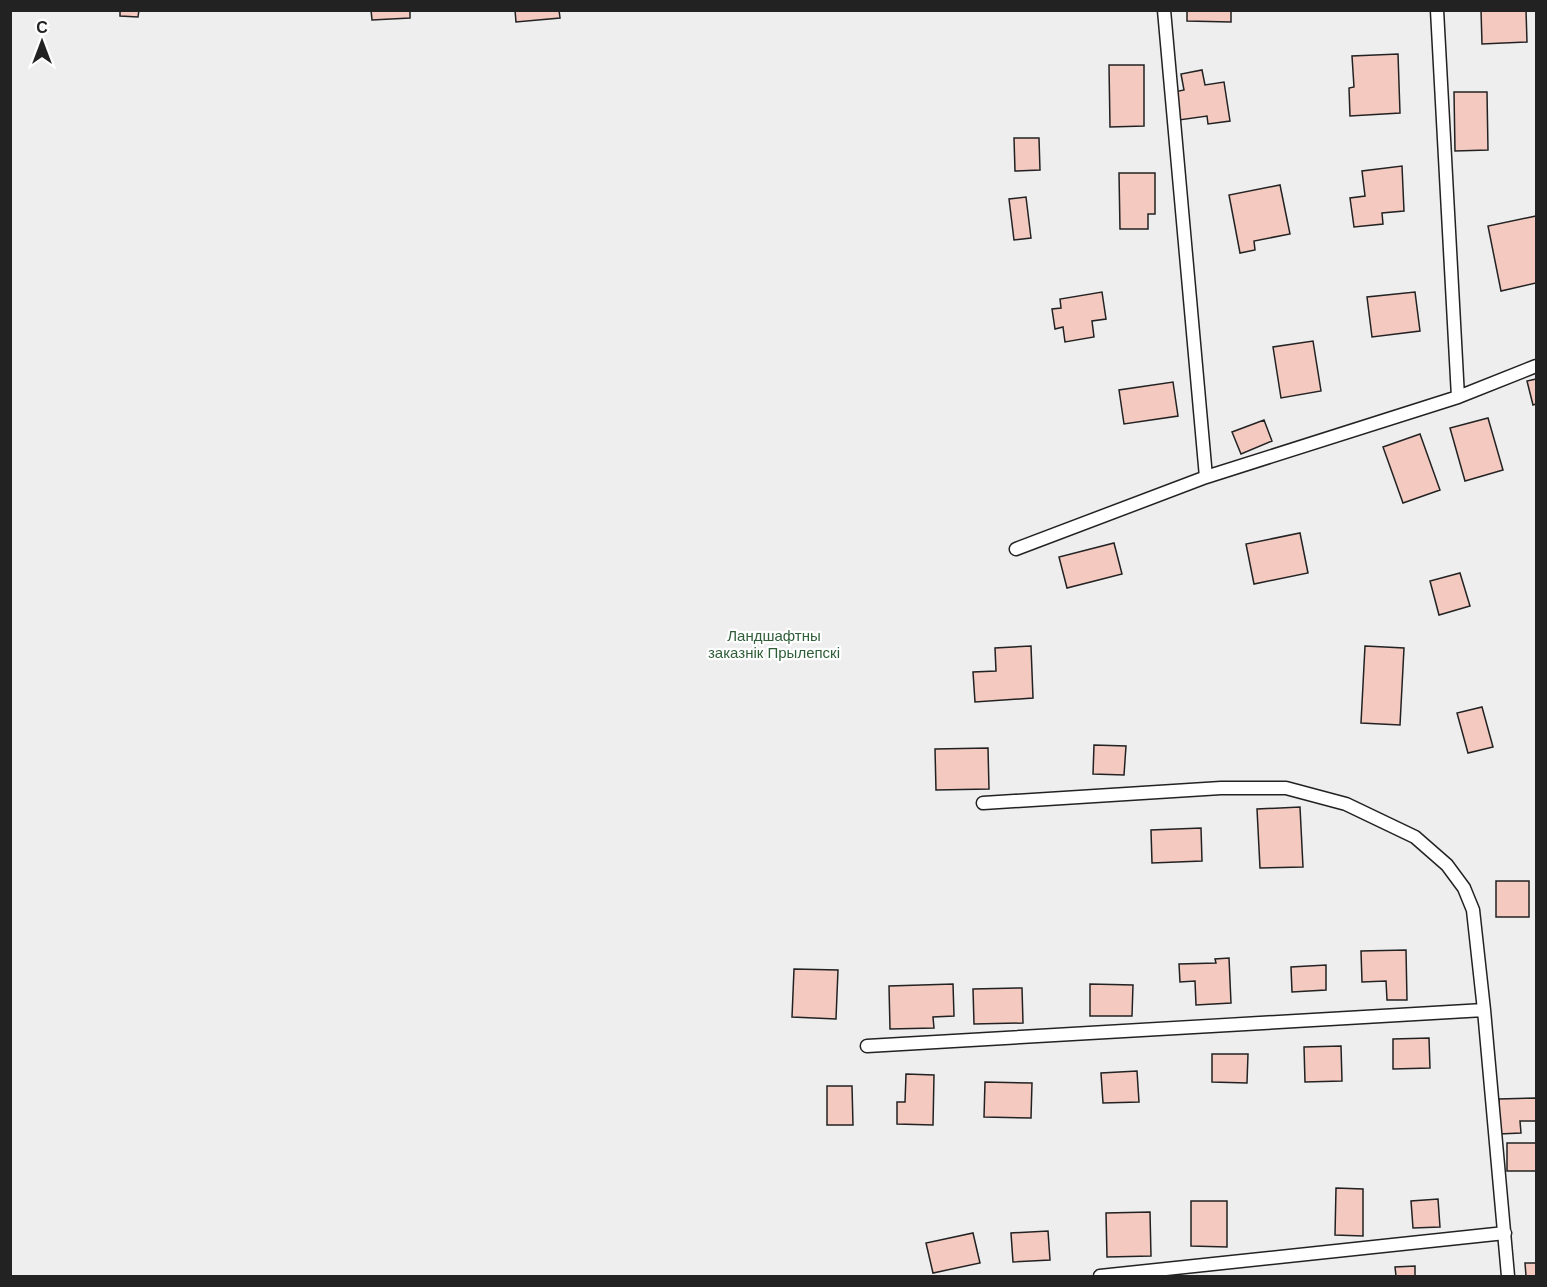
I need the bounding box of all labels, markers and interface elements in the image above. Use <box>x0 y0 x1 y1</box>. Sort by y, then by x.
north arrow <box>12 12 72 72</box>
text: С <box>36 19 48 36</box>
park label: Ландшафтны заказнік Прылепскі <box>708 627 840 661</box>

